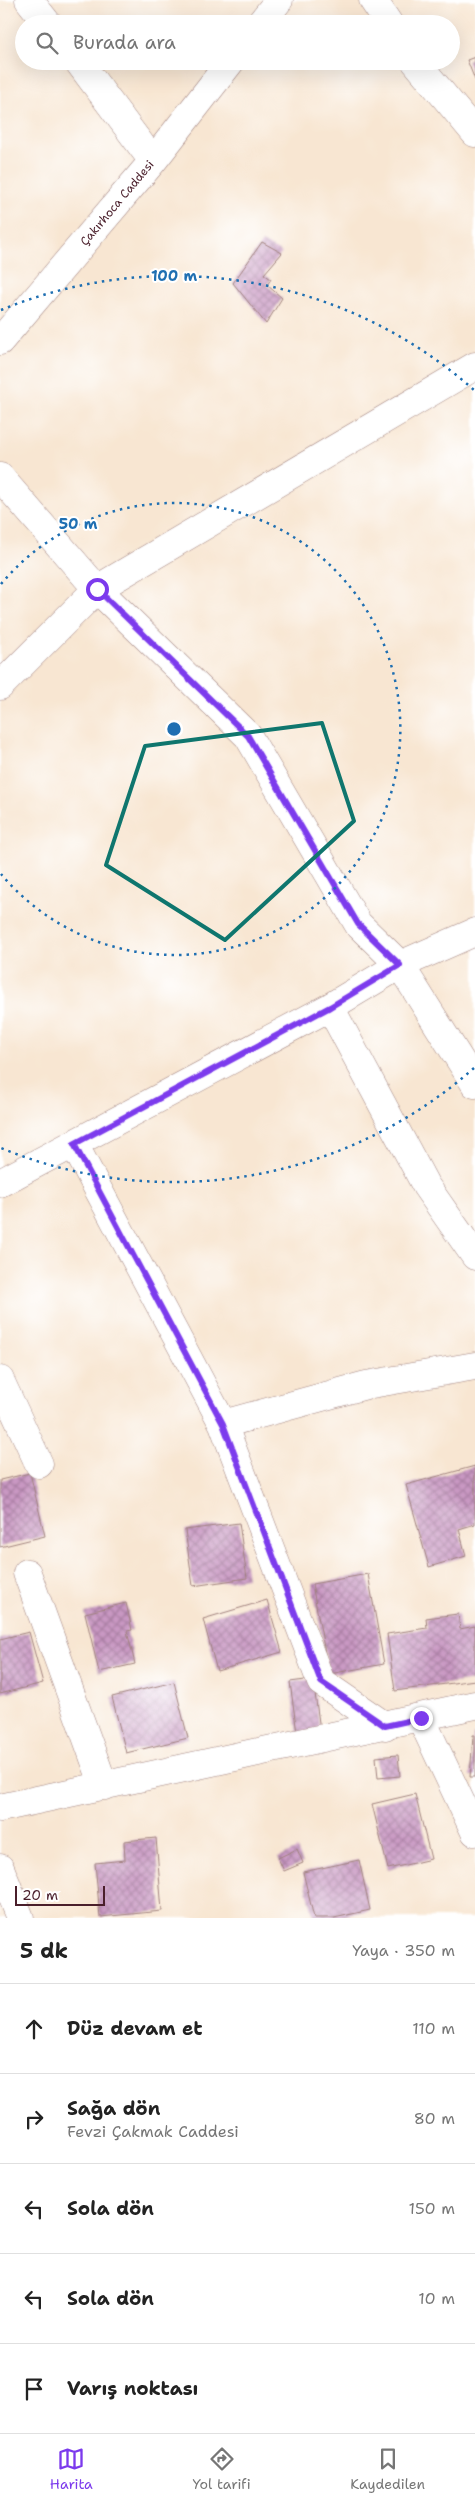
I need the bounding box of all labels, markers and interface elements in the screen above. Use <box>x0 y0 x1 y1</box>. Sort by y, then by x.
search box <box>15 15 460 70</box>
icon: search <box>33 29 61 57</box>
text: Burada ara <box>73 30 176 55</box>
street label: Çakırhoca Caddesi <box>77 157 157 249</box>
text: 100 m <box>151 266 197 286</box>
text: 50 m <box>59 514 98 534</box>
route start <box>86 578 109 601</box>
centre of rings <box>165 720 183 738</box>
route end <box>410 1707 433 1730</box>
scale bar <box>15 1883 105 1906</box>
text: 20 m <box>22 1886 58 1904</box>
text: 5 dk <box>20 1937 68 1965</box>
text: Yaya · 350 m <box>352 1940 455 1961</box>
icon: ahead <box>20 2015 48 2043</box>
text: Düz devam et <box>67 2016 203 2041</box>
text: 110 m <box>412 2018 455 2039</box>
text: Sağa dön <box>67 2096 160 2121</box>
icon: right <box>20 2105 48 2133</box>
text: 80 m <box>414 2108 455 2129</box>
text: Fevzi Çakmak Caddesi <box>67 2121 239 2142</box>
icon: left <box>20 2195 48 2223</box>
text: Sola dön <box>67 2196 154 2221</box>
text: 150 m <box>408 2198 455 2219</box>
icon: left <box>20 2285 48 2313</box>
text: Sola dön <box>67 2286 154 2311</box>
text: 10 m <box>418 2288 455 2309</box>
icon: arrive <box>20 2375 48 2403</box>
text: Varış noktası <box>67 2376 198 2401</box>
tab: Harita <box>50 2445 93 2493</box>
tab: Yol tarifi <box>193 2445 251 2493</box>
tab: Kaydedilen <box>350 2445 425 2493</box>

